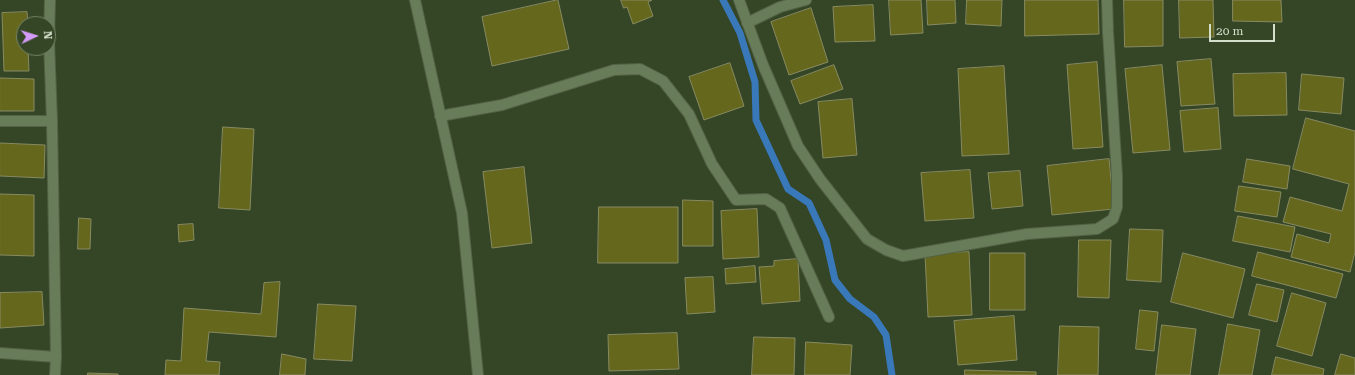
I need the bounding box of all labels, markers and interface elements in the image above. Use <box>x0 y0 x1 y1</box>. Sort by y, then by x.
north arrow <box>16 16 56 56</box>
scale bar <box>1211 16 1277 42</box>
text: 20 m <box>1216 24 1243 38</box>
text: N <box>41 31 54 40</box>

